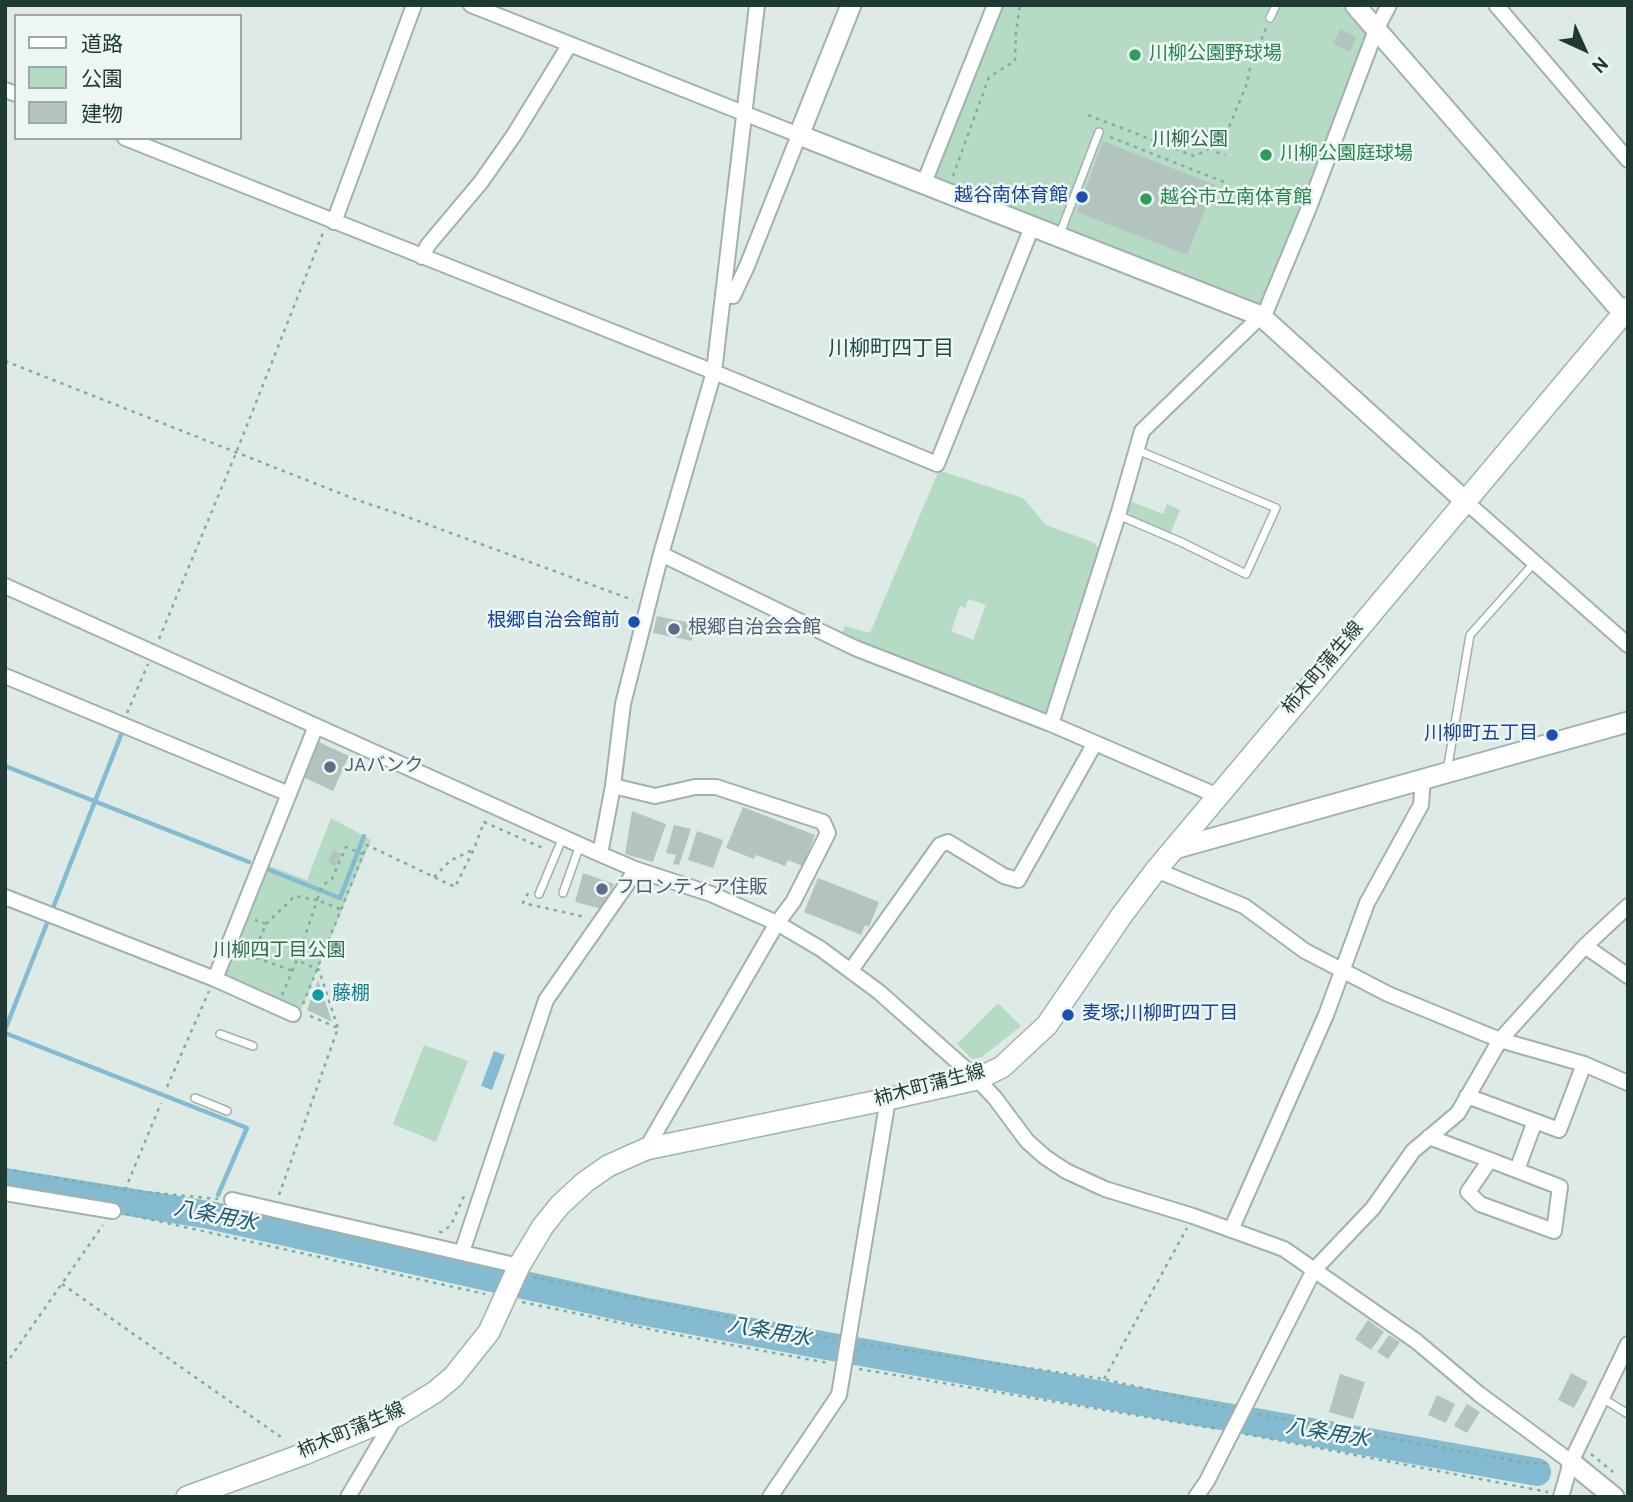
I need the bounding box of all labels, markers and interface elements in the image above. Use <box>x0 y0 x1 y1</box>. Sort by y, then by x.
legend <box>14 14 242 140</box>
north arrow <box>1549 14 1619 84</box>
text: 道路 <box>81 32 123 59</box>
place label: 川柳公園野球場 <box>1149 44 1282 66</box>
marker: 川柳公園野球場 <box>1127 47 1143 63</box>
text: N <box>1586 51 1612 77</box>
text: 公園 <box>81 67 123 94</box>
text: 建物 <box>81 102 123 129</box>
park label: 川柳公園 <box>1152 130 1228 152</box>
place label: 川柳公園庭球場 <box>1280 144 1413 166</box>
marker: 川柳公園庭球場 <box>1258 147 1274 163</box>
place label: 越谷南体育館 <box>954 186 1068 208</box>
place label: 越谷市立南体育館 <box>1160 188 1312 210</box>
marker: 越谷南体育館 <box>1074 189 1090 205</box>
marker: 越谷市立南体育館 <box>1138 191 1154 207</box>
district label: 川柳町四丁目 <box>828 338 954 364</box>
place label: 根郷自治会館前 <box>487 611 620 633</box>
marker: 根郷自治会館前 <box>626 614 642 630</box>
place label: 根郷自治会会館 <box>688 618 821 640</box>
street label: 柿木町蒲生線 <box>1279 618 1369 720</box>
marker: 根郷自治会会館 <box>666 621 682 637</box>
place label: 川柳町五丁目 <box>1424 724 1538 746</box>
marker: 川柳町五丁目 <box>1544 727 1560 743</box>
place label: JAバンク <box>344 756 424 778</box>
marker: JAバンク <box>322 759 338 775</box>
place label: フロンティア住販 <box>616 878 768 900</box>
marker: フロンティア住販 <box>594 881 610 897</box>
park label: 川柳四丁目公園 <box>213 941 345 963</box>
place label: 藤棚 <box>332 984 370 1006</box>
marker: 藤棚 <box>310 987 326 1003</box>
place label: 麦塚;川柳町四丁目 <box>1082 1004 1238 1026</box>
marker: 麦塚;川柳町四丁目 <box>1060 1007 1076 1023</box>
street label: 柿木町蒲生線 <box>872 1061 988 1113</box>
water label: 八条用水 <box>171 1198 259 1238</box>
water label: 八条用水 <box>725 1314 813 1354</box>
street label: 柿木町蒲生線 <box>295 1399 409 1465</box>
water label: 八条用水 <box>1283 1415 1371 1455</box>

